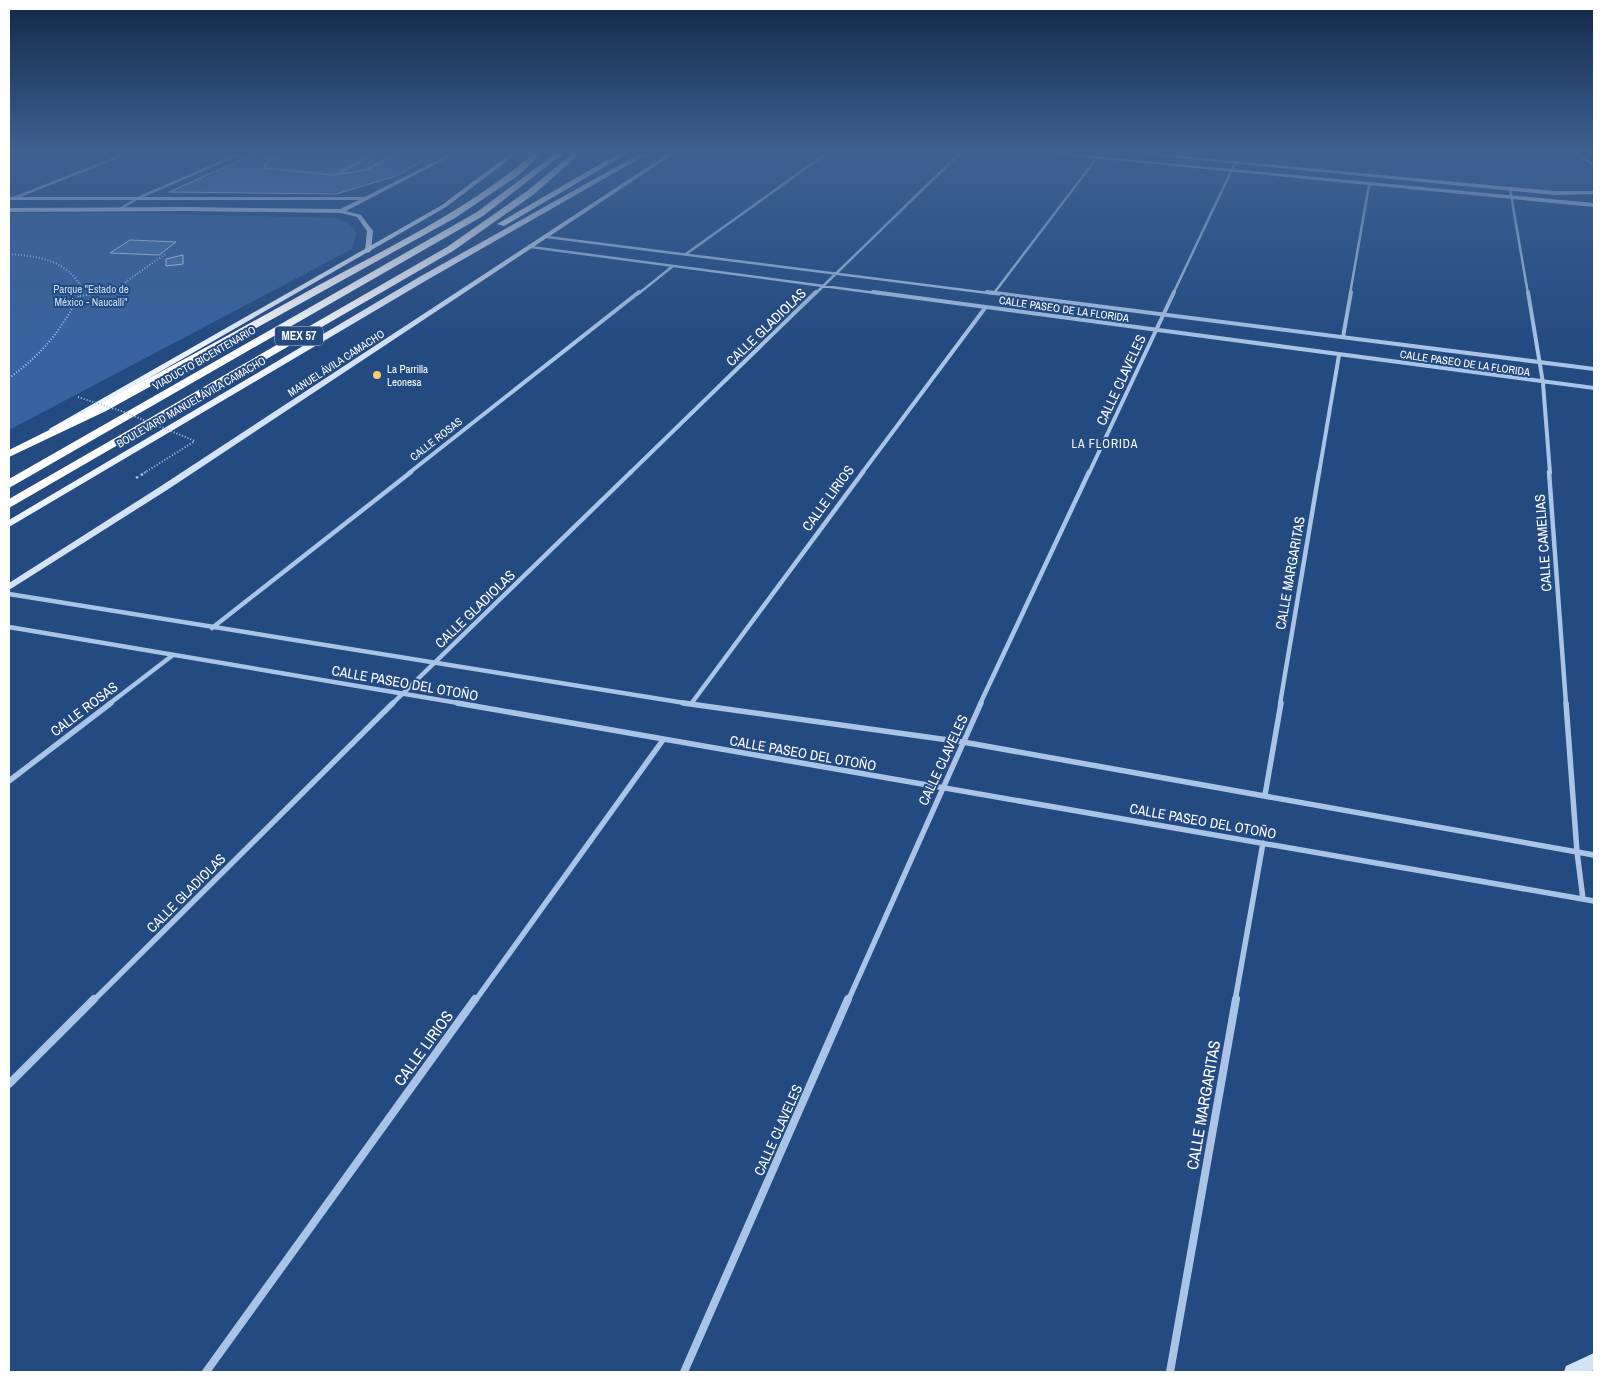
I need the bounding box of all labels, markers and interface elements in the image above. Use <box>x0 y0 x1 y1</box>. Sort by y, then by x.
park label: Parque "Estado de México - Naucalli" <box>53 282 129 309</box>
street label: CALLE GLADIOLAS <box>722 284 810 370</box>
street label: CALLE PASEO DE LA FLORIDA <box>998 293 1131 325</box>
street label: VIADUCTO BICENTENARIO <box>150 323 258 393</box>
road number: MEX 57 <box>275 326 323 346</box>
street label: MANUEL ÁVILA CAMACHO <box>285 327 387 399</box>
street label: CALLE CLAVELES <box>1092 331 1150 428</box>
street label: CALLE PASEO DE LA FLORIDA <box>1399 347 1532 379</box>
street label: BOULEVARD MANUEL ÁVILA CAMACHO <box>114 353 268 451</box>
place label: La Parrilla Leonesa <box>387 362 428 389</box>
marker: La Parrilla Leonesa <box>371 369 383 381</box>
street label: CALLE ROSAS <box>407 414 465 464</box>
district label: LA FLORIDA <box>1072 436 1138 452</box>
street label: CALLE LIRIOS <box>798 461 858 535</box>
street label: CALLE CAMELIAS <box>1531 493 1555 592</box>
street label: CALLE MARGARITAS <box>1271 515 1309 631</box>
street label: CALLE GLADIOLAS <box>431 566 519 652</box>
street label: CALLE PASEO DEL OTOÑO <box>330 661 480 705</box>
street label: CALLE ROSAS <box>47 678 122 740</box>
street label: CALLE CLAVELES <box>914 711 972 808</box>
street label: CALLE PASEO DEL OTOÑO <box>728 731 878 775</box>
street label: CALLE PASEO DEL OTOÑO <box>1128 799 1278 843</box>
street label: CALLE GLADIOLAS <box>143 849 230 936</box>
street label: CALLE LIRIOS <box>388 1006 458 1090</box>
street label: CALLE MARGARITAS <box>1181 1038 1225 1171</box>
street label: CALLE CLAVELES <box>750 1081 806 1178</box>

